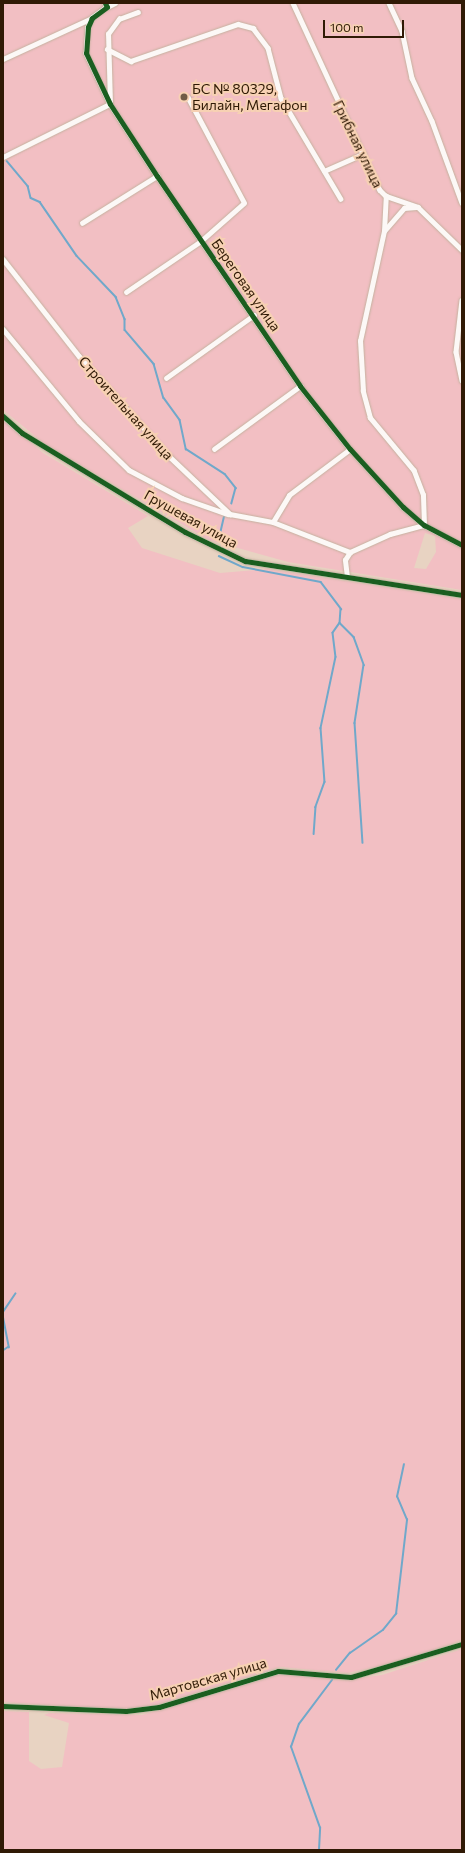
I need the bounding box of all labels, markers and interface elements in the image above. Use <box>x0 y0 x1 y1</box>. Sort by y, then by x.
scale bar <box>325 12 406 38</box>
text: 100 m <box>330 20 364 34</box>
place label: БС № 80329, Билайн, Мегафон <box>192 81 308 114</box>
marker: БС № 80329, Билайн, Мегафон <box>179 92 189 102</box>
street label: Грибная улица <box>330 98 386 190</box>
street label: Береговая улица <box>208 235 284 335</box>
street label: Строительная улица <box>75 353 177 463</box>
street label: Грушевая улица <box>141 486 241 552</box>
street label: Мартовская улица <box>148 1654 268 1704</box>

